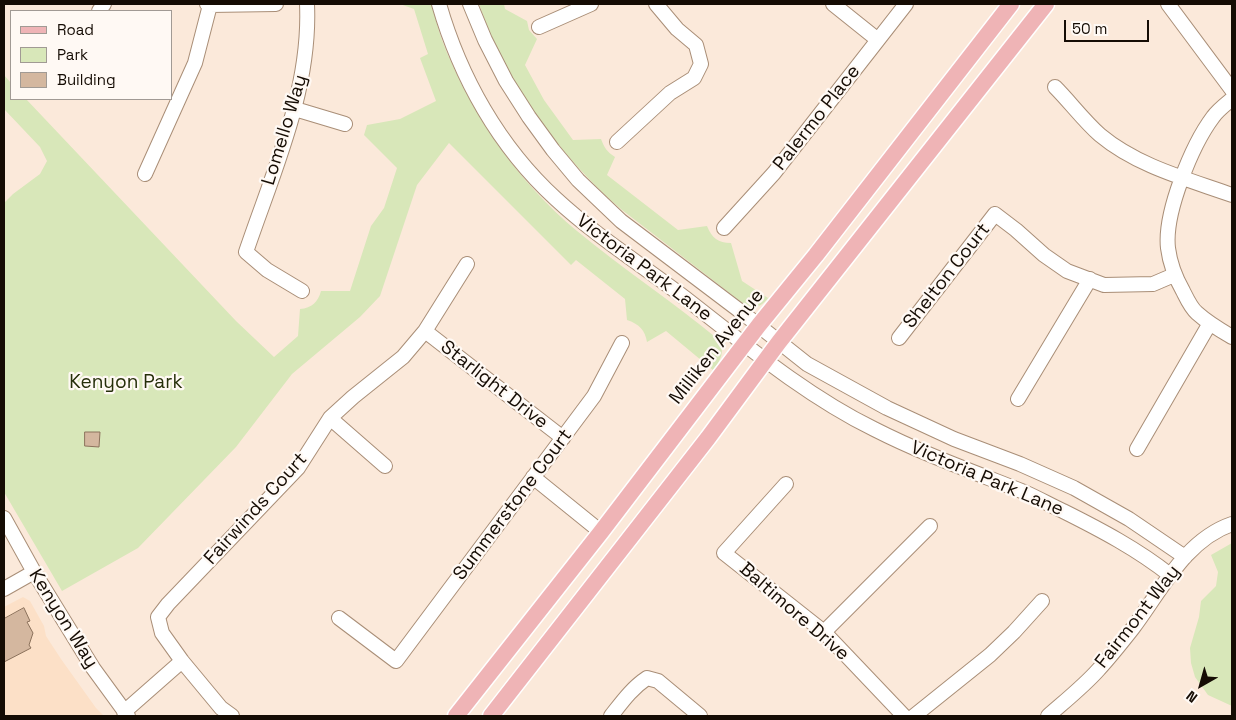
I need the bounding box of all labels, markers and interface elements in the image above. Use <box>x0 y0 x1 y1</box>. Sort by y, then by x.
legend <box>10 10 172 100</box>
scale bar <box>1066 10 1151 42</box>
text: 50 m <box>1072 19 1107 38</box>
text: Road <box>57 20 94 39</box>
text: Park <box>57 45 88 64</box>
street label: Palermo Place <box>769 61 865 175</box>
text: Building <box>57 70 116 89</box>
street label: Lomello Way <box>257 72 313 188</box>
street label: Victoria Park Lane <box>572 210 716 326</box>
street label: Shelton Court <box>899 219 995 333</box>
street label: Milliken Avenue <box>665 285 769 409</box>
street label: Starlight Drive <box>436 336 552 434</box>
park label: Kenyon Park <box>69 372 183 394</box>
street label: Summerstone Court <box>449 425 577 585</box>
street label: Victoria Park Lane <box>907 437 1067 521</box>
street label: Fairwinds Court <box>200 448 312 570</box>
street label: Baltimore Drive <box>734 558 854 666</box>
street label: Fairmont Way <box>1091 561 1185 673</box>
street label: Kenyon Way <box>24 565 102 673</box>
north arrow <box>1176 660 1226 710</box>
text: N <box>1183 687 1201 707</box>

